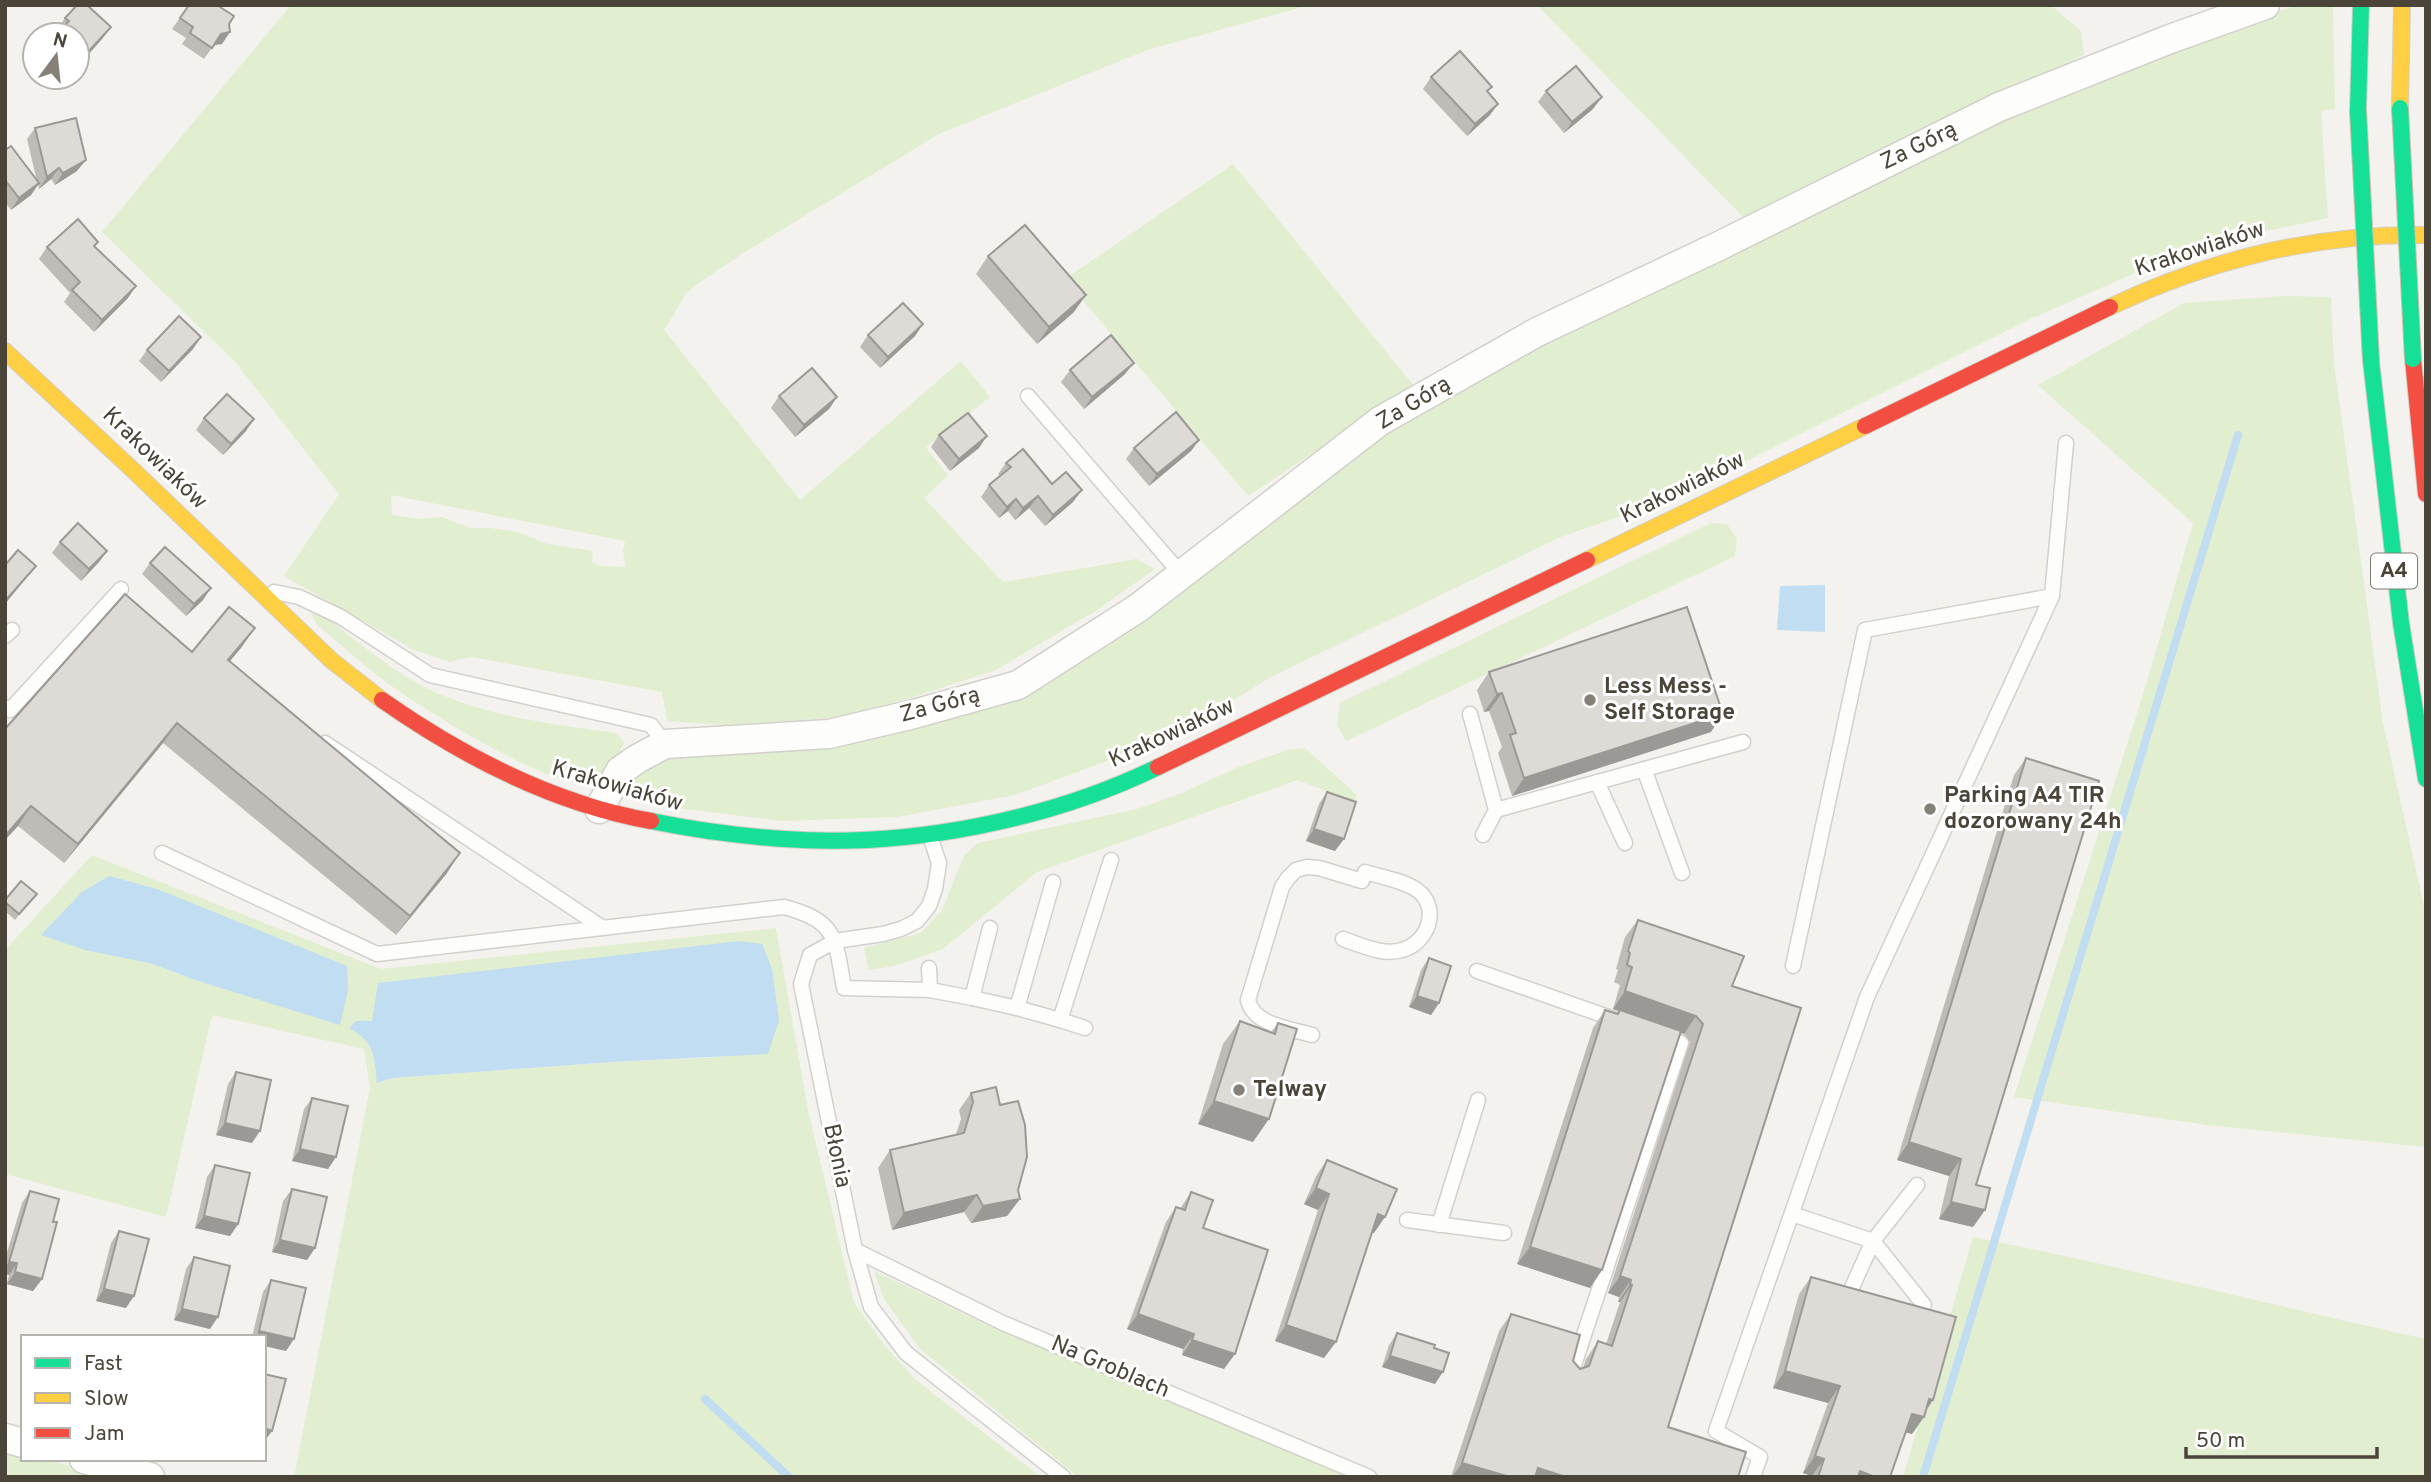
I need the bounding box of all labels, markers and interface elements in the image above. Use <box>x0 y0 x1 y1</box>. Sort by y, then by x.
north arrow <box>21 21 91 91</box>
text: N <box>50 28 70 55</box>
street label: Za Górą <box>1876 116 1962 178</box>
street label: Krakowiaków <box>2131 215 2269 285</box>
street label: Za Górą <box>1372 371 1456 437</box>
street label: Krakowiaków <box>95 402 213 516</box>
street label: Krakowiaków <box>1616 446 1750 532</box>
road number: A4 <box>2371 554 2417 588</box>
place label: Less Mess - Self Storage <box>1604 673 1735 728</box>
street label: Za Górą <box>897 681 983 731</box>
street label: Krakowiaków <box>1105 692 1239 776</box>
marker: Less Mess - Self Storage <box>1582 692 1598 708</box>
street label: Krakowiaków <box>548 754 686 820</box>
place label: Parking A4 TIR dozorowany 24h <box>1944 782 2122 837</box>
marker: Parking A4 TIR dozorowany 24h <box>1922 801 1938 817</box>
place label: Telway <box>1253 1076 1327 1105</box>
marker: Telway <box>1231 1082 1247 1098</box>
street label: Błonia <box>815 1121 857 1191</box>
street label: Na Groblach <box>1046 1330 1174 1406</box>
legend <box>21 1335 266 1461</box>
text: Fast <box>84 1351 123 1378</box>
text: Slow <box>84 1386 129 1413</box>
scale bar <box>2186 1416 2377 1460</box>
text: Jam <box>84 1421 125 1448</box>
text: 50 m <box>2196 1428 2245 1455</box>

